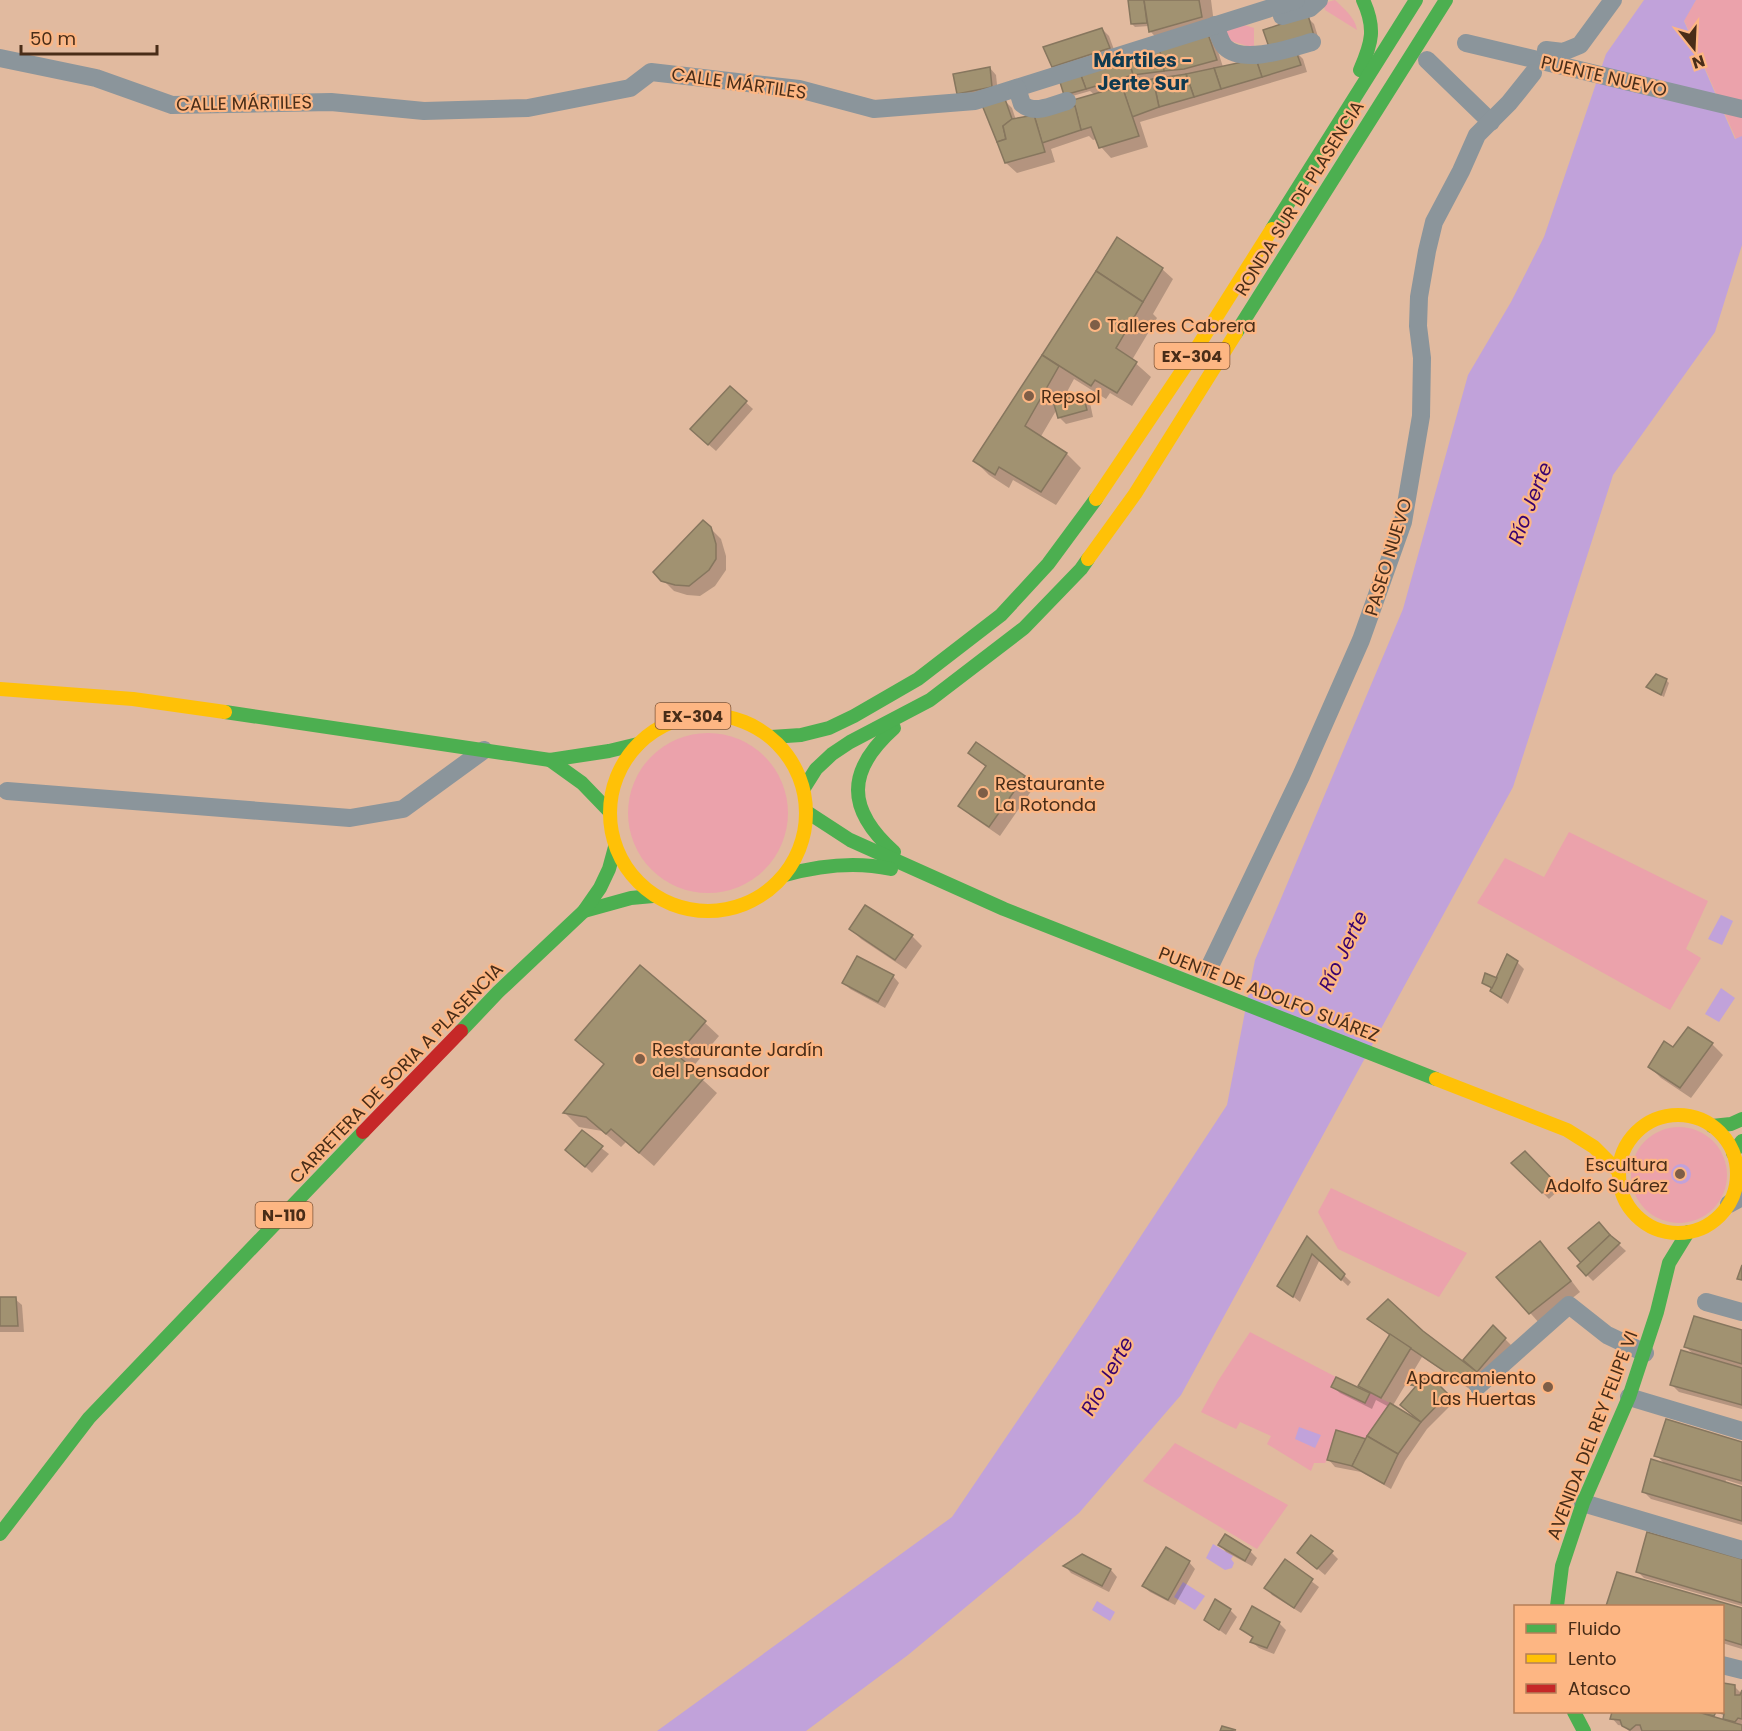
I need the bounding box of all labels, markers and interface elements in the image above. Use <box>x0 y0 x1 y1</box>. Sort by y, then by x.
scale bar <box>21 18 158 56</box>
north arrow <box>1664 18 1724 78</box>
text: 50 m <box>30 26 76 51</box>
district label: Mártiles - Jerte Sur <box>1093 46 1193 97</box>
street label: PUENTE NUEVO <box>1539 49 1669 103</box>
text: N <box>1689 49 1708 75</box>
street label: CALLE MÁRTILES <box>670 61 808 105</box>
street label: CALLE MÁRTILES <box>176 89 312 117</box>
street label: RONDA SUR DE PLASENCIA <box>1229 96 1369 300</box>
place label: Talleres Cabrera <box>1107 313 1256 338</box>
marker: Talleres Cabrera <box>1088 318 1102 332</box>
road number: EX-304 <box>1154 343 1230 369</box>
place label: Repsol <box>1041 384 1101 409</box>
marker: Repsol <box>1022 389 1036 403</box>
water label: Río Jerte <box>1501 458 1559 548</box>
street label: PASEO NUEVO <box>1358 495 1418 619</box>
road number: EX-304 <box>656 703 730 729</box>
place label: Restaurante La Rotonda <box>995 771 1105 817</box>
marker: Restaurante La Rotonda <box>976 786 990 800</box>
water label: Río Jerte <box>1312 906 1374 996</box>
street label: PUENTE DE ADOLFO SUÁREZ <box>1155 940 1383 1048</box>
street label: CARRETERA DE SORIA A PLASENCIA <box>284 957 508 1189</box>
place label: Restaurante Jardín del Pensador <box>652 1037 823 1083</box>
marker: Restaurante Jardín del Pensador <box>633 1052 647 1066</box>
place label: Escultura Adolfo Suárez <box>1545 1152 1668 1198</box>
marker: Escultura Adolfo Suárez <box>1673 1167 1687 1181</box>
road number: N-110 <box>256 1202 312 1228</box>
street label: AVENIDA DEL REY FELIPE VI <box>1541 1327 1643 1543</box>
water label: Río Jerte <box>1074 1332 1140 1420</box>
place label: Aparcamiento Las Huertas <box>1406 1365 1536 1411</box>
marker: Aparcamiento Las Huertas <box>1541 1380 1555 1394</box>
legend <box>1514 1605 1724 1713</box>
text: Fluido <box>1568 1616 1621 1641</box>
text: Lento <box>1568 1646 1617 1671</box>
text: Atasco <box>1568 1676 1631 1701</box>

